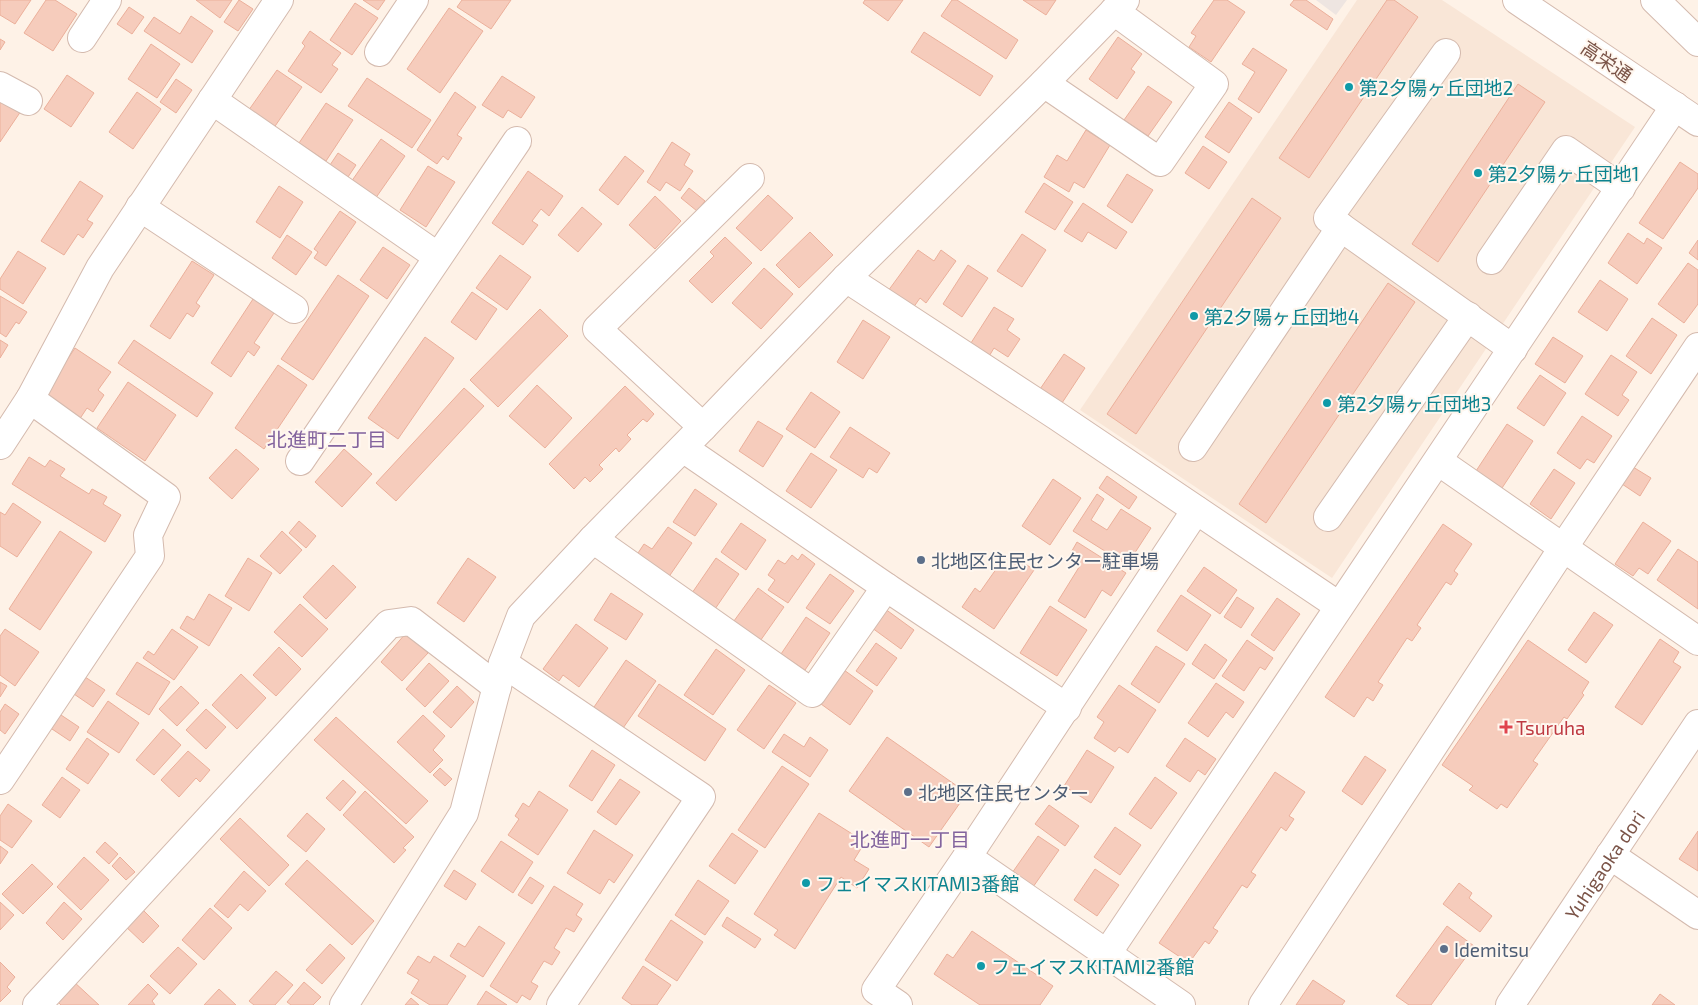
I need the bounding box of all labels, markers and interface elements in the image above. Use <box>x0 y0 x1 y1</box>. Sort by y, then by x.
street label: 高栄通 <box>1577 36 1637 86</box>
place label: 第2夕陽ヶ丘団地2 <box>1359 76 1513 99</box>
marker: 第2夕陽ヶ丘団地2 <box>1343 81 1355 93</box>
place label: 第2夕陽ヶ丘団地1 <box>1488 162 1639 185</box>
marker: 第2夕陽ヶ丘団地1 <box>1472 167 1484 179</box>
place label: 第2夕陽ヶ丘団地4 <box>1204 305 1359 328</box>
marker: 第2夕陽ヶ丘団地4 <box>1188 310 1200 322</box>
place label: 第2夕陽ヶ丘団地3 <box>1337 392 1491 415</box>
marker: 第2夕陽ヶ丘団地3 <box>1321 397 1333 409</box>
district label: 北進町二丁目 <box>267 427 387 451</box>
place label: 北地区住民センター駐車場 <box>931 549 1159 572</box>
marker: 北地区住民センター駐車場 <box>915 554 927 566</box>
place label: Tsuruha <box>1516 716 1586 739</box>
marker: Tsuruha <box>1500 721 1512 733</box>
place label: 北地区住民センター <box>918 781 1089 804</box>
marker: 北地区住民センター <box>902 786 914 798</box>
street label: Yuhigaoka dori <box>1559 806 1649 924</box>
district label: 北進町一丁目 <box>850 827 970 851</box>
place label: フェイマスKITAMI3番館 <box>816 872 1019 895</box>
marker: フェイマスKITAMI3番館 <box>800 877 812 889</box>
place label: Idemitsu <box>1454 938 1529 961</box>
marker: Idemitsu <box>1438 943 1450 955</box>
place label: フェイマスKITAMI2番館 <box>991 955 1194 978</box>
marker: フェイマスKITAMI2番館 <box>975 960 987 972</box>

